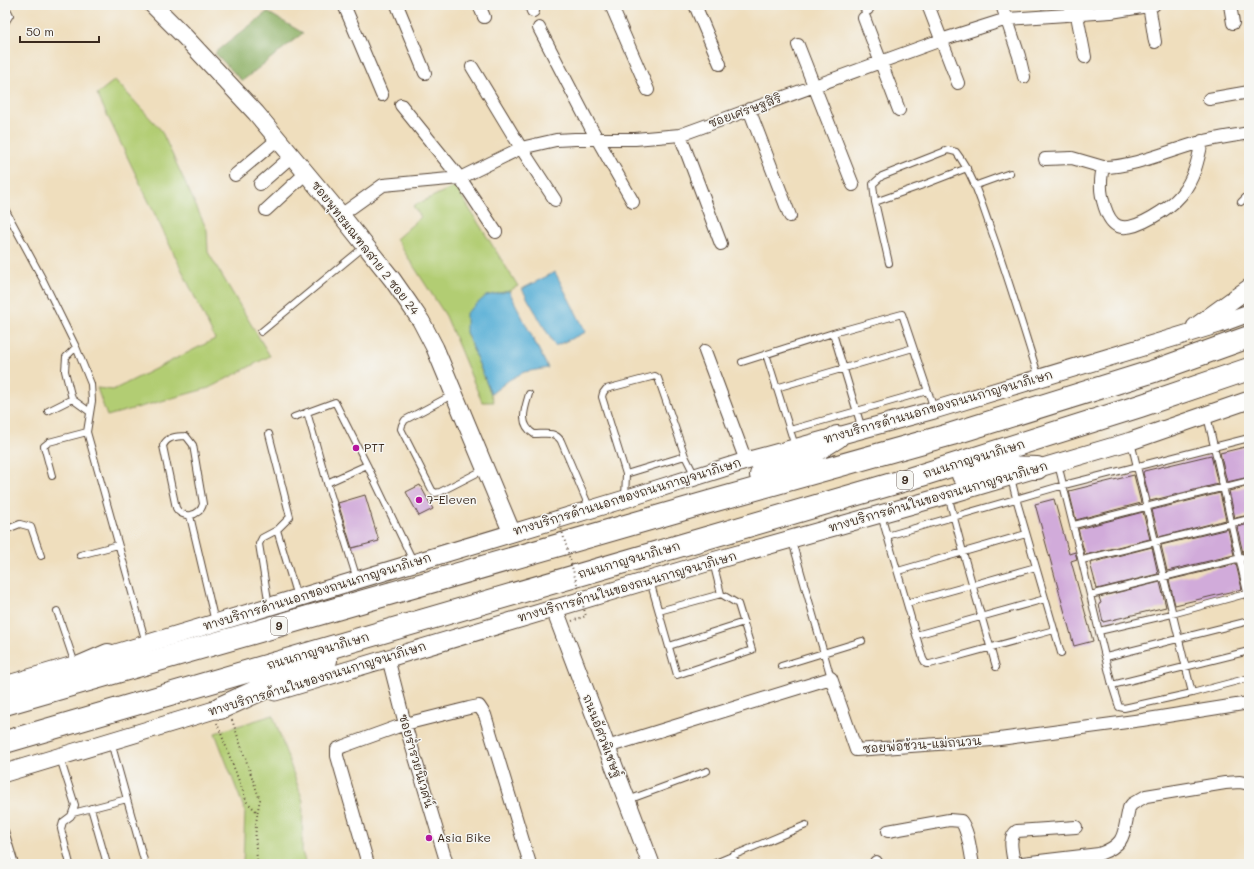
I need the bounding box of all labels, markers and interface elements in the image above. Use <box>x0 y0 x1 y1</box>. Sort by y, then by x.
scale bar <box>20 18 99 44</box>
text: 50 m <box>26 23 54 39</box>
street label: ซอยเศรษฐสิริ <box>706 89 784 132</box>
street label: ซอยพุทธมณฑลสาย 2 ซอย 24 <box>306 177 423 320</box>
street label: ทางบริการด้านนอกของถนนกาญจนาภิเษก <box>821 366 1054 447</box>
street label: ถนนกาญจนาภิเษก <box>921 435 1027 481</box>
place label: PTT <box>364 439 385 455</box>
marker: PTT <box>351 443 361 453</box>
street label: ทางบริการด้านนอกของถนนกาญจนาภิเษก <box>511 454 743 538</box>
street label: ทางบริการด้านในของถนนกาญจนาภิเษก <box>826 457 1049 535</box>
road number: 9 <box>897 471 913 489</box>
place label: 7-Eleven <box>427 491 476 507</box>
marker: 7-Eleven <box>414 495 424 505</box>
street label: ถนนกาญจนาภิเษก <box>576 537 682 581</box>
street label: ทางบริการด้านในของถนนกาญจนาภิเษก <box>515 547 738 625</box>
street label: ทางบริการด้านนอกของถนนกาญจนาภิเษก <box>201 549 433 633</box>
road number: 9 <box>271 617 287 635</box>
street label: ถนนกาญจนาภิเษก <box>265 628 371 672</box>
street label: ทางบริการด้านในของถนนกาญจนาภิเษก <box>206 637 428 719</box>
street label: ถนนอัศวพิเชษฐ์ <box>579 692 626 780</box>
street label: ซอยร่ำรวยนิเวศน์ <box>396 712 439 810</box>
street label: ซอยพ่อช้วน-แม่ถนวน <box>862 732 982 756</box>
place label: Asia Bike <box>437 829 491 845</box>
marker: Asia Bike <box>424 833 434 843</box>

